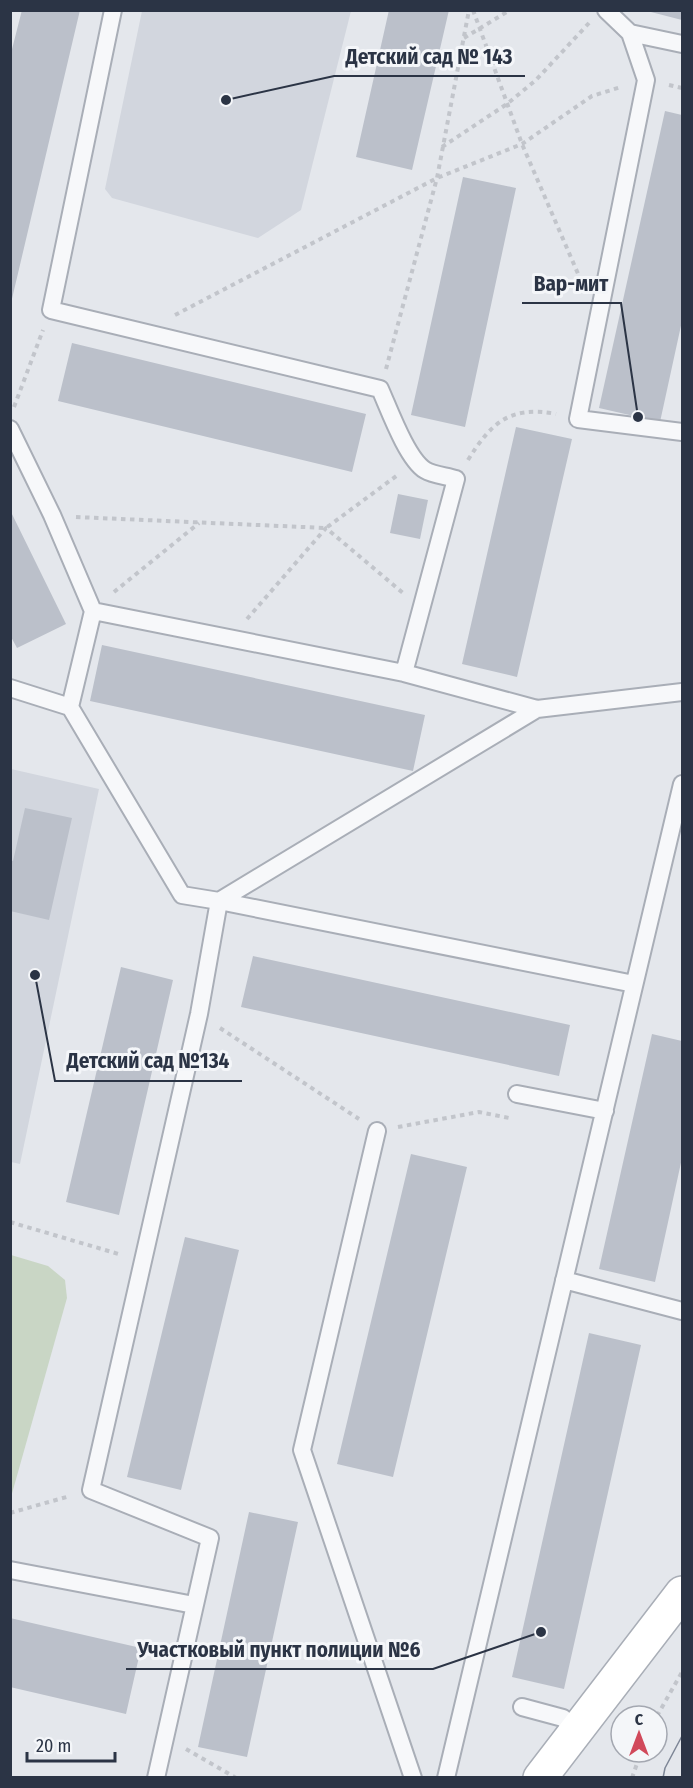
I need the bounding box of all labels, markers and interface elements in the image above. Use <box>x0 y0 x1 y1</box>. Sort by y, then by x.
callout: Детский сад № 143 <box>334 37 525 76</box>
text: Детский сад № 143 <box>344 44 513 70</box>
callout: Вар-мит <box>522 264 621 303</box>
text: Вар-мит <box>534 271 609 297</box>
callout: Детский сад №134 <box>55 1042 242 1081</box>
text: Детский сад №134 <box>66 1048 230 1074</box>
callout: Участковый пункт полиции №6 <box>126 1630 433 1669</box>
text: Участковый пункт полиции №6 <box>137 1637 420 1663</box>
north arrow <box>609 1704 669 1764</box>
text: С <box>635 1710 644 1729</box>
scale bar <box>27 1725 116 1763</box>
text: 20 m <box>36 1735 71 1757</box>

